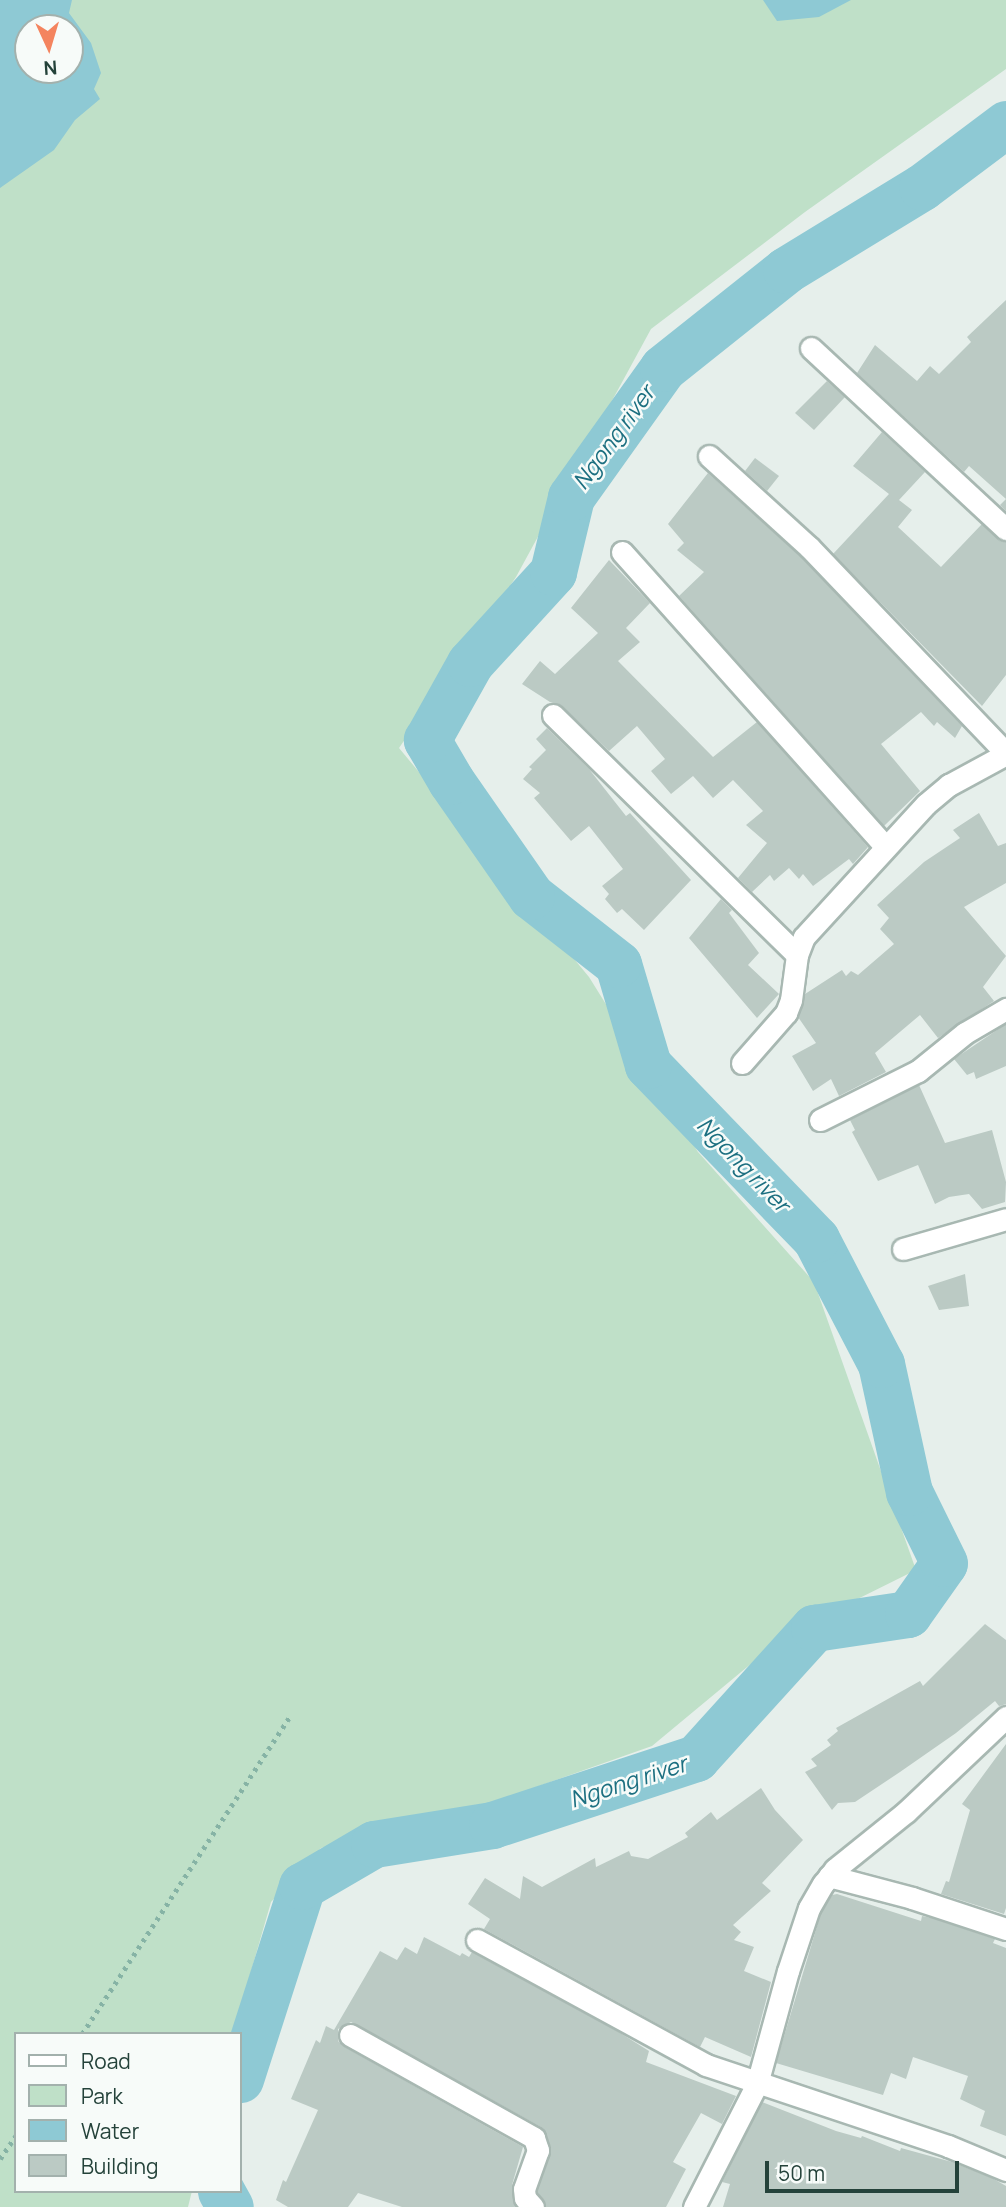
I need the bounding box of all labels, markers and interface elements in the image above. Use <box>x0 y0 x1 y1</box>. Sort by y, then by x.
north arrow <box>14 14 84 84</box>
text: N <box>43 55 58 81</box>
water label: Ngong river <box>566 380 660 494</box>
water label: Ngong river <box>692 1111 796 1217</box>
water label: Ngong river <box>566 1749 690 1813</box>
legend <box>14 2032 242 2193</box>
text: Road <box>81 2047 131 2075</box>
text: Park <box>81 2082 123 2110</box>
text: Water <box>81 2117 139 2145</box>
scale bar <box>768 2148 962 2192</box>
text: Building <box>81 2152 158 2180</box>
text: 50 m <box>778 2159 825 2187</box>

